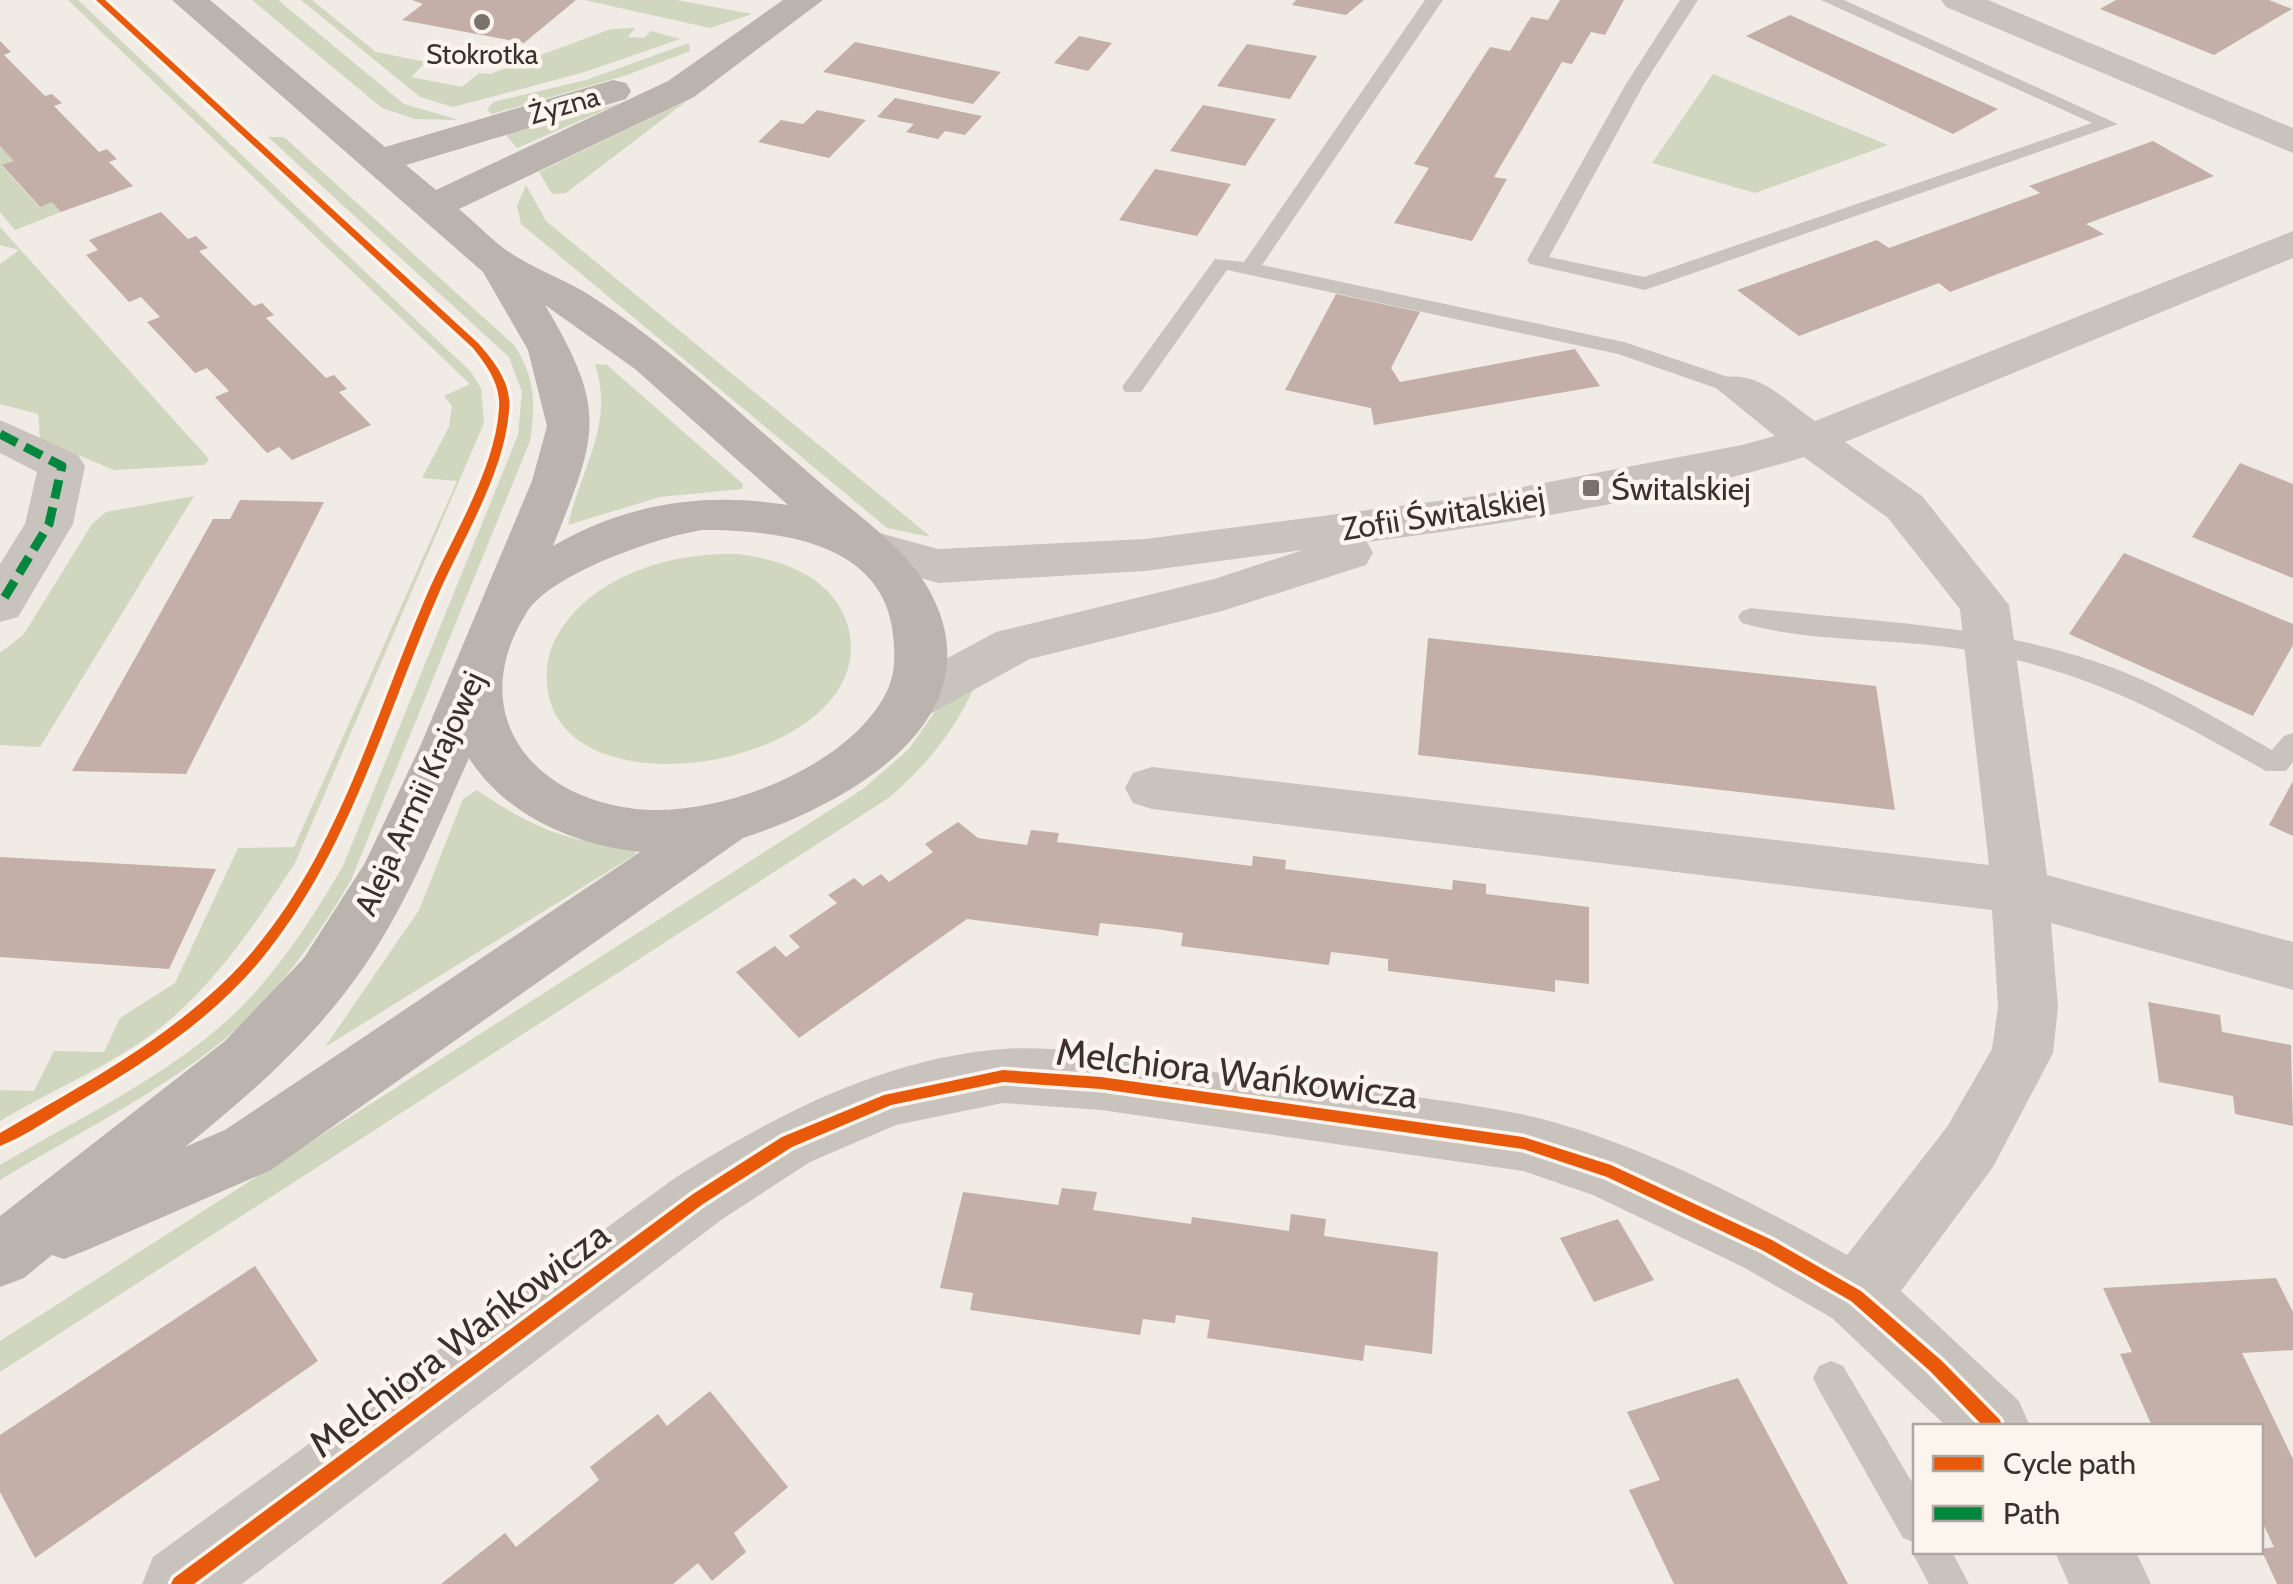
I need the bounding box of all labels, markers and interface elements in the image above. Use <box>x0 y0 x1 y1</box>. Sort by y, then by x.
marker: Stokrotka <box>471 11 493 33</box>
place label: Stokrotka <box>426 37 539 71</box>
street label: Żyzna <box>525 79 604 131</box>
place label: Świtalskiej <box>1611 469 1751 508</box>
marker: Świtalskiej <box>1580 477 1602 499</box>
street label: Zofii Świtalskiej <box>1339 478 1547 548</box>
street label: Aleja Armii Krajowej <box>345 665 493 921</box>
street label: Melchiora Wańkowicza <box>1054 1028 1420 1118</box>
street label: Melchiora Wańkowicza <box>300 1211 618 1467</box>
legend <box>1913 1424 2263 1554</box>
text: Cycle path <box>2003 1445 2136 1482</box>
text: Path <box>2003 1495 2060 1532</box>

